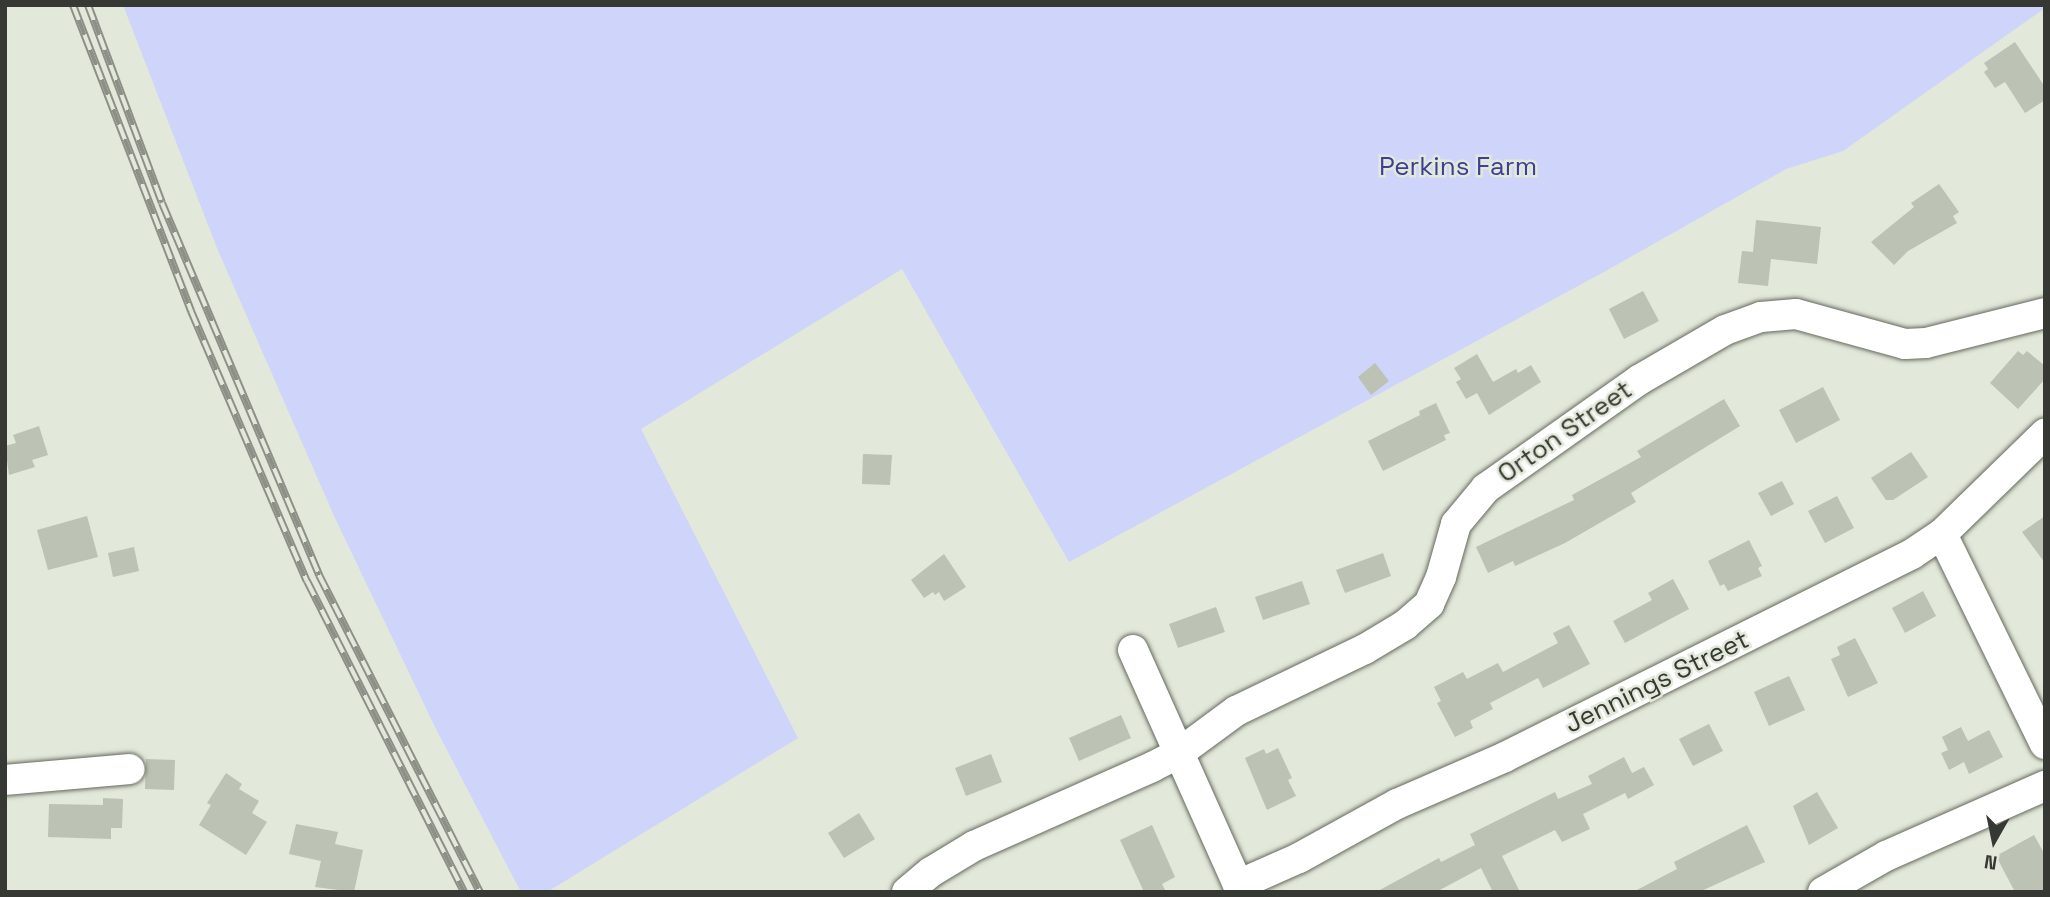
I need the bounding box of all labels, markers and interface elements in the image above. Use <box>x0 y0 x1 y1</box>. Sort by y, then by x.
park label: Perkins Farm <box>1379 151 1537 183</box>
street label: Orton Street <box>1492 374 1638 490</box>
street label: Jennings Street <box>1560 624 1754 740</box>
north arrow <box>1959 806 2029 876</box>
text: N <box>1982 849 1999 876</box>

